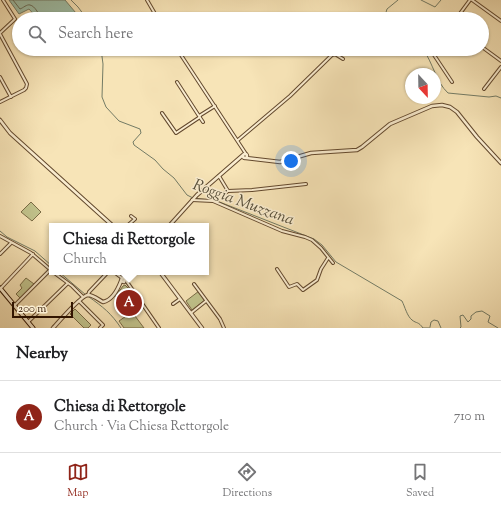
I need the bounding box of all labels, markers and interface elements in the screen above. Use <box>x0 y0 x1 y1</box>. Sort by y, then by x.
search box <box>12 12 489 56</box>
icon: search <box>26 23 48 45</box>
text: Search here <box>58 24 133 45</box>
north arrow <box>405 68 441 104</box>
your location <box>281 151 301 171</box>
water label: Roggia Muzzana <box>189 174 297 232</box>
popup <box>49 223 209 275</box>
text: Chiesa di Rettorgole <box>63 230 195 251</box>
text: Church <box>63 251 107 269</box>
pin: A <box>116 288 142 318</box>
scale bar <box>12 300 73 319</box>
text: 200 m <box>18 301 46 317</box>
text: Nearby <box>16 342 68 366</box>
text: Chiesa di Rettorgole <box>54 397 186 418</box>
text: A <box>24 408 34 426</box>
text: 710 m <box>454 408 485 426</box>
text: Church · Via Chiesa Rettorgole <box>54 418 229 436</box>
tab: Map <box>67 461 89 501</box>
tab: Directions <box>223 461 272 501</box>
tab: Saved <box>406 461 434 501</box>

